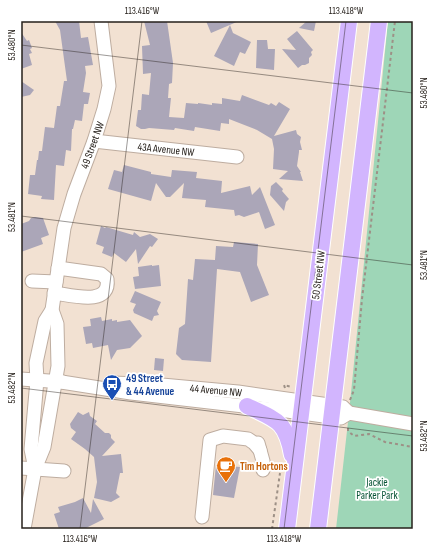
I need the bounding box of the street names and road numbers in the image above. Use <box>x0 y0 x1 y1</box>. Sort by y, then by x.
street label: 49 Street NW <box>78 120 107 170</box>
street label: 43A Avenue NW <box>137 140 195 159</box>
street label: 50 Street NW <box>309 250 328 300</box>
street label: 44 Avenue NW <box>189 382 243 399</box>

